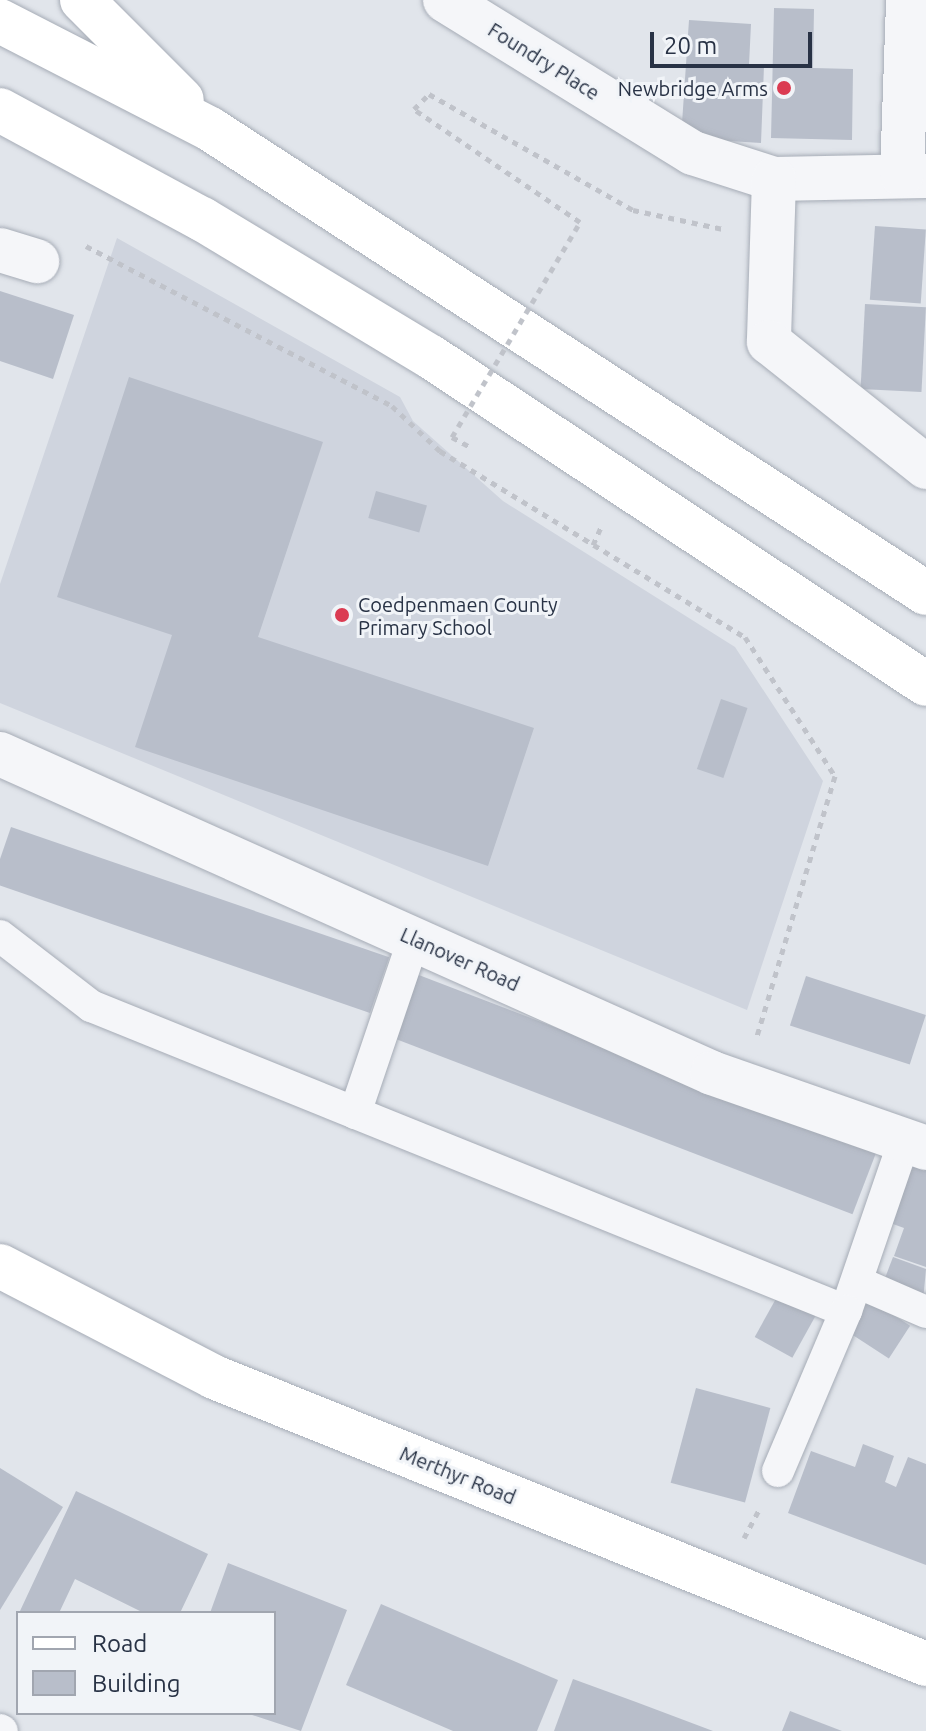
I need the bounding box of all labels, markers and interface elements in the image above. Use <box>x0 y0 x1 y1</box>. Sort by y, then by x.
scale bar <box>654 16 816 66</box>
street label: Foundry Place <box>484 17 604 105</box>
text: 20 m <box>664 32 717 59</box>
place label: Newbridge Arms <box>618 76 768 100</box>
marker: Newbridge Arms <box>775 79 793 97</box>
place label: Coedpenmaen County Primary School <box>358 592 558 639</box>
marker: Coedpenmaen County Primary School <box>333 606 351 624</box>
street label: Llanover Road <box>397 922 523 996</box>
street label: Merthyr Road <box>396 1441 520 1509</box>
legend <box>16 1611 276 1715</box>
text: Road <box>92 1630 147 1657</box>
text: Building <box>92 1670 180 1697</box>

